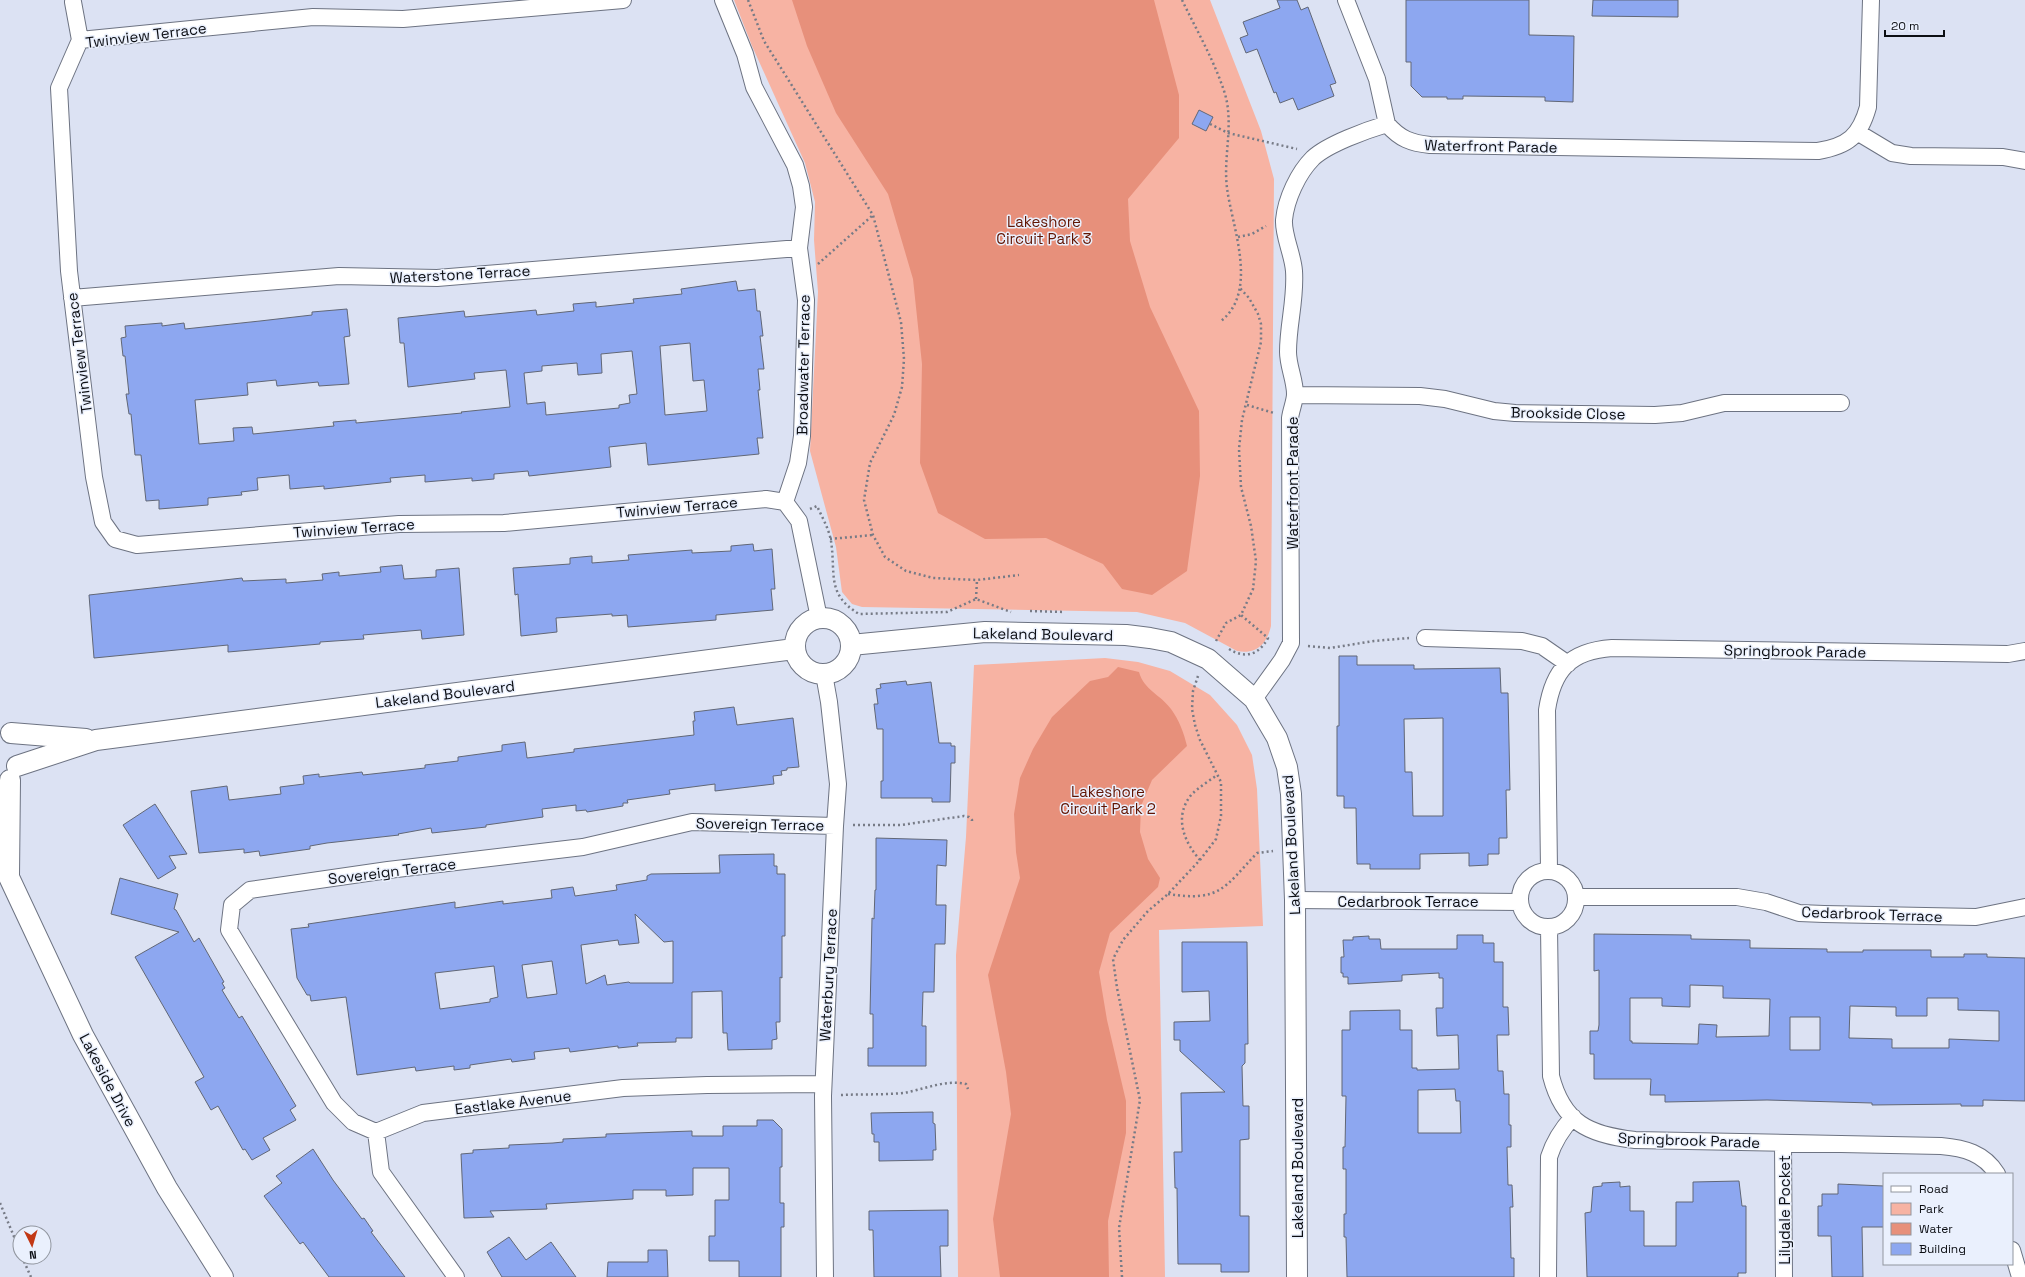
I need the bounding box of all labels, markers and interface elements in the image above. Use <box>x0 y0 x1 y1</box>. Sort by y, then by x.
scale bar <box>1885 12 1944 38</box>
street label: Twinview Terrace <box>84 18 208 52</box>
text: 20 m <box>1891 18 1919 34</box>
street label: Waterfront Parade <box>1424 135 1558 157</box>
park label: Lakeshore Circuit Park 3 <box>996 212 1092 248</box>
street label: Waterstone Terrace <box>389 261 531 287</box>
street label: Twinview Terrace <box>62 291 96 415</box>
street label: Broadwater Terrace <box>792 294 814 436</box>
street label: Brookside Close <box>1510 402 1626 424</box>
street label: Waterfront Parade <box>1283 416 1302 550</box>
street label: Twinview Terrace <box>615 492 739 522</box>
street label: Twinview Terrace <box>293 514 416 542</box>
street label: Lakeland Boulevard <box>973 623 1113 645</box>
street label: Springbrook Parade <box>1724 640 1866 662</box>
street label: Lakeland Boulevard <box>374 676 516 712</box>
street label: Lakeland Boulevard <box>1278 774 1304 916</box>
park label: Lakeshore Circuit Park 2 <box>1060 782 1156 818</box>
street label: Sovereign Terrace <box>696 813 825 835</box>
street label: Sovereign Terrace <box>327 854 457 888</box>
street label: Cedarbrook Terrace <box>1337 892 1479 911</box>
street label: Cedarbrook Terrace <box>1801 902 1943 926</box>
street label: Waterbury Terrace <box>815 908 841 1042</box>
street label: Lakeside Drive <box>75 1030 141 1130</box>
street label: Eastlake Avenue <box>454 1085 572 1119</box>
street label: Lakeland Boulevard <box>1288 1098 1307 1238</box>
street label: Springbrook Parade <box>1618 1128 1761 1152</box>
street label: Lilydale Pocket <box>1775 1155 1794 1265</box>
legend <box>1883 1173 2013 1265</box>
text: Road <box>1919 1181 1948 1197</box>
text: Park <box>1919 1201 1944 1217</box>
text: Water <box>1919 1221 1953 1237</box>
north arrow <box>12 1225 52 1265</box>
text: Building <box>1919 1241 1966 1257</box>
text: N <box>29 1248 37 1262</box>

